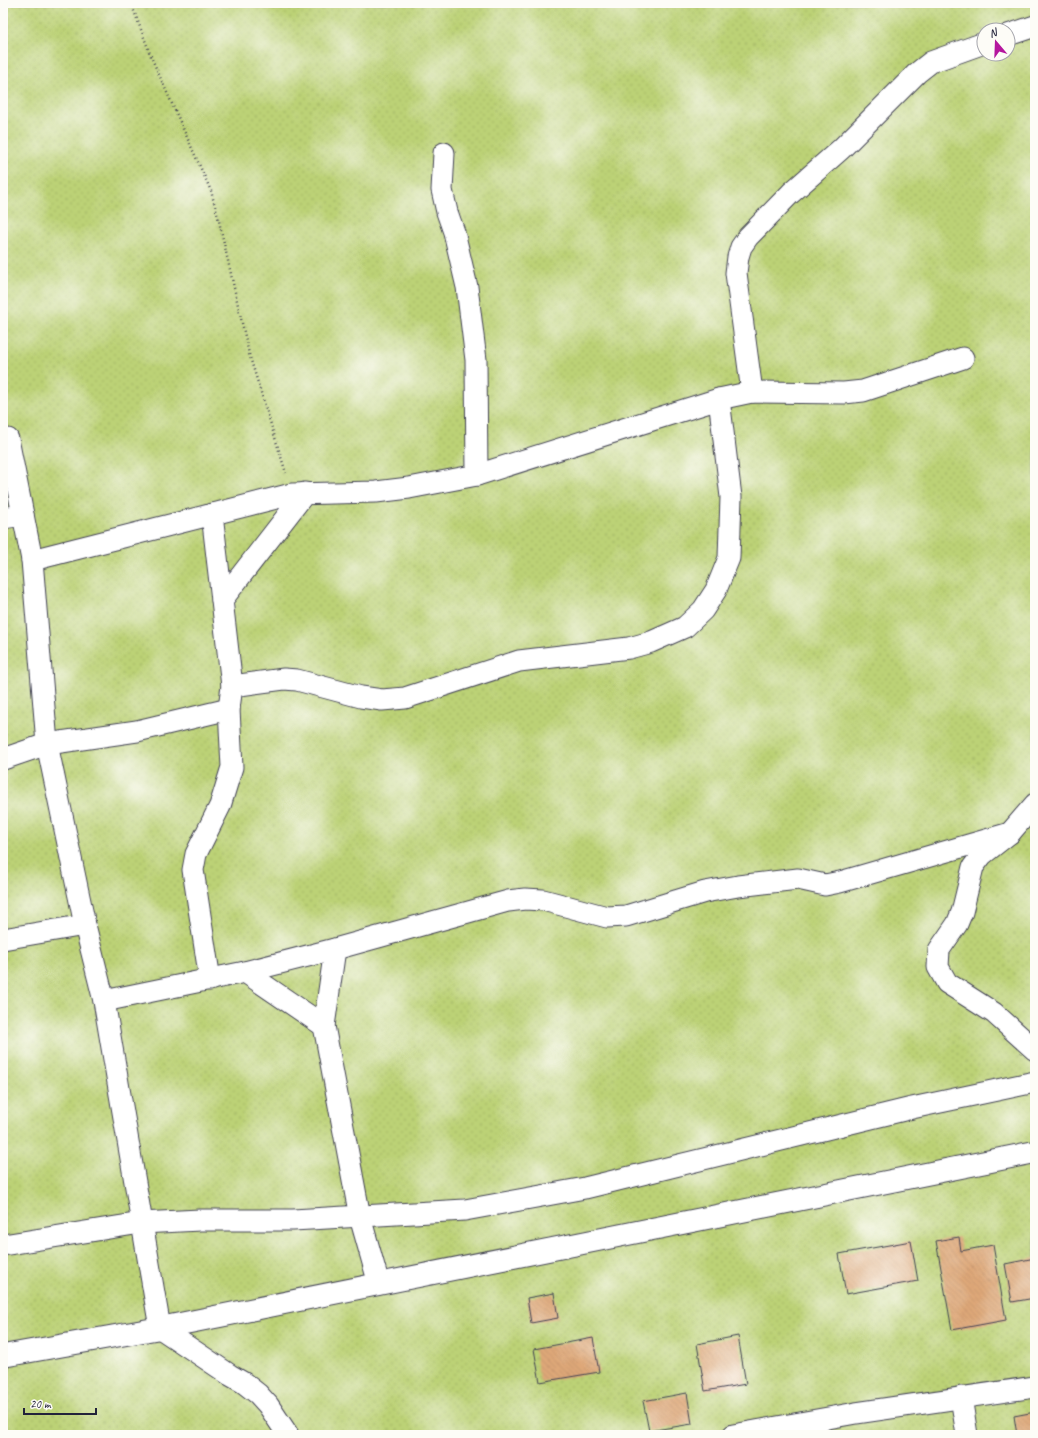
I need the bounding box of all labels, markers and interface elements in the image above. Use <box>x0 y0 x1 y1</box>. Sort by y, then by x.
north arrow <box>976 22 1016 62</box>
text: N <box>987 24 1000 40</box>
scale bar <box>24 1390 96 1416</box>
text: 20 m <box>30 1396 52 1412</box>

